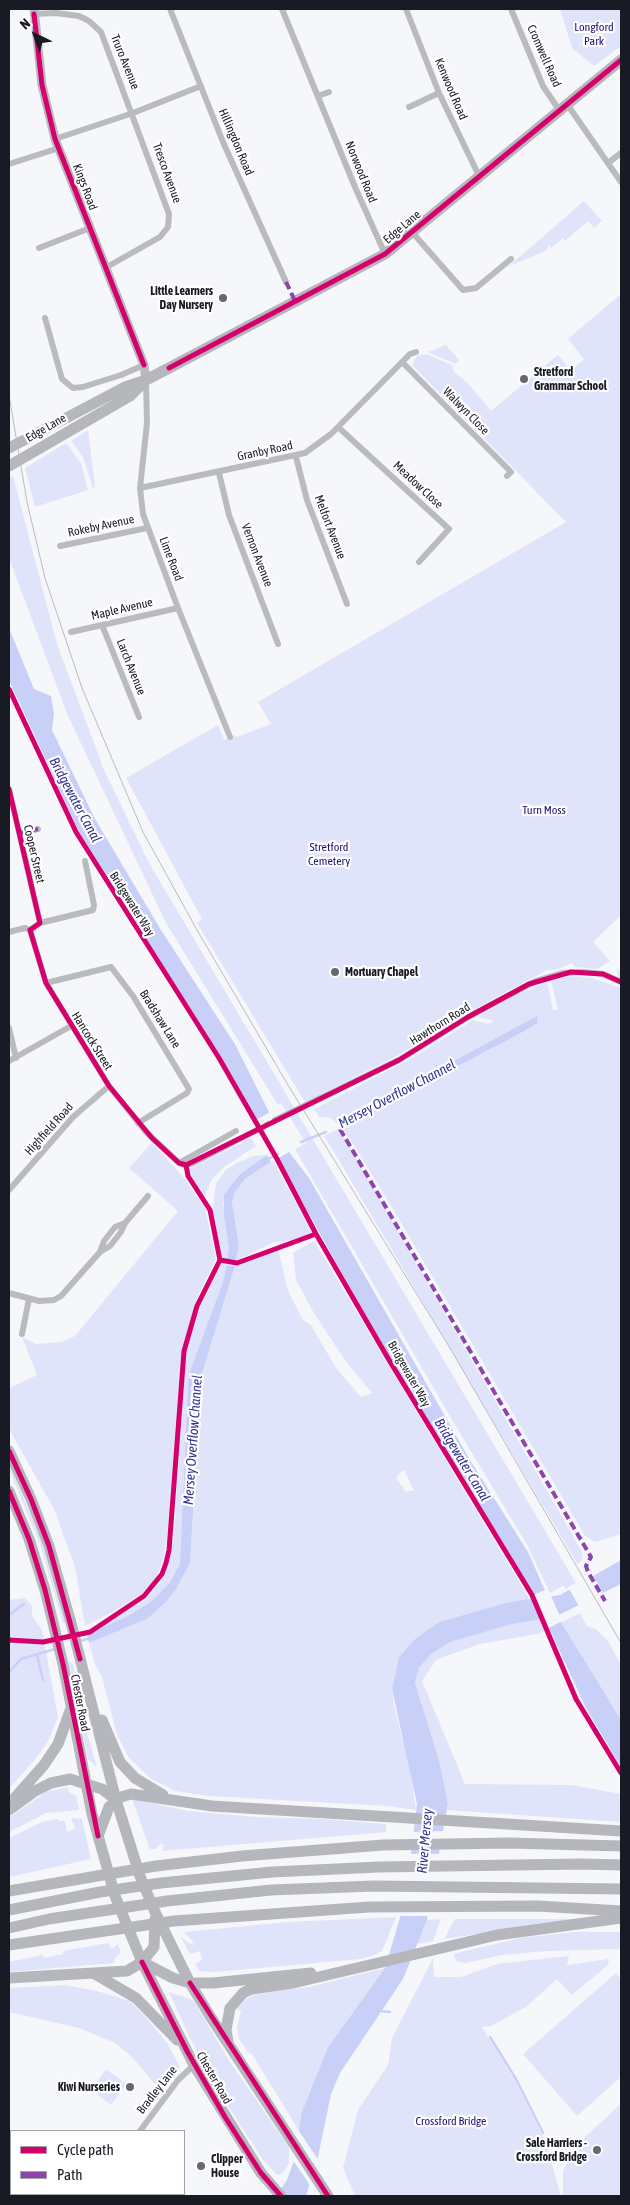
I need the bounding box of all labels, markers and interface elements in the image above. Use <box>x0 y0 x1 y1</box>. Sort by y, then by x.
north arrow <box>10 10 60 60</box>
text: N <box>17 15 33 33</box>
park label: Longford Park <box>574 20 614 48</box>
street label: Cromwell Road <box>524 23 564 89</box>
street label: Truro Avenue <box>107 32 143 92</box>
street label: Kenwood Road <box>432 56 470 122</box>
street label: Hillingdon Road <box>215 106 257 178</box>
street label: Norwood Road <box>342 139 380 205</box>
street label: Tresco Avenue <box>150 141 184 205</box>
street label: Kings Road <box>70 162 100 212</box>
street label: Edge Lane <box>380 207 424 247</box>
place label: Little Learners Day Nursery <box>150 284 213 312</box>
marker: Little Learners Day Nursery <box>217 292 229 304</box>
place label: Stretford Grammar School <box>534 365 607 393</box>
marker: Stretford Grammar School <box>518 373 530 385</box>
street label: Walwyn Close <box>440 384 492 438</box>
street label: Edge Lane <box>23 411 69 445</box>
street label: Granby Road <box>236 438 294 464</box>
street label: Meadow Close <box>390 458 446 512</box>
street label: Melfort Avenue <box>311 493 349 561</box>
street label: Rokeby Avenue <box>66 512 136 540</box>
street label: Vernon Avenue <box>238 521 276 589</box>
street label: Lime Road <box>156 535 186 583</box>
street label: Maple Avenue <box>90 595 154 623</box>
street label: Larch Avenue <box>113 637 149 697</box>
water label: Bridgewater Canal <box>46 755 104 845</box>
park label: Turn Moss <box>522 803 566 817</box>
street label: Cooper Street <box>20 823 48 885</box>
park label: Stretford Cemetery <box>308 840 350 868</box>
street label: Bridgewater Way <box>106 869 158 939</box>
place label: Mortuary Chapel <box>345 965 418 979</box>
marker: Mortuary Chapel <box>329 966 341 978</box>
street label: Bradshaw Lane <box>136 987 184 1051</box>
street label: Hawthorn Road <box>407 1000 473 1048</box>
street label: Hancock Street <box>68 1009 116 1073</box>
water label: Mersey Overflow Channel <box>336 1056 458 1132</box>
street label: Highfield Road <box>22 1100 76 1158</box>
street label: Bridgewater Way <box>384 1339 434 1409</box>
water label: Mersey Overflow Channel <box>180 1374 206 1506</box>
water label: Bridgewater Canal <box>431 1415 493 1505</box>
street label: Chester Road <box>67 1673 93 1733</box>
water label: River Mersey <box>414 1808 436 1874</box>
street label: Chester Road <box>193 2049 235 2107</box>
street label: Bradley Lane <box>134 2063 180 2117</box>
place label: Kiwi Nurseries <box>58 2080 120 2094</box>
marker: Kiwi Nurseries <box>124 2081 136 2093</box>
park label: Crossford Bridge <box>416 2114 486 2128</box>
legend <box>10 2130 185 2195</box>
place label: Sale Harriers - Crossford Bridge <box>516 2136 587 2164</box>
text: Cycle path <box>57 2141 114 2158</box>
marker: Sale Harriers - Crossford Bridge <box>591 2144 603 2156</box>
place label: Clipper House <box>211 2152 243 2180</box>
marker: Clipper House <box>195 2160 207 2172</box>
text: Path <box>57 2166 83 2183</box>

